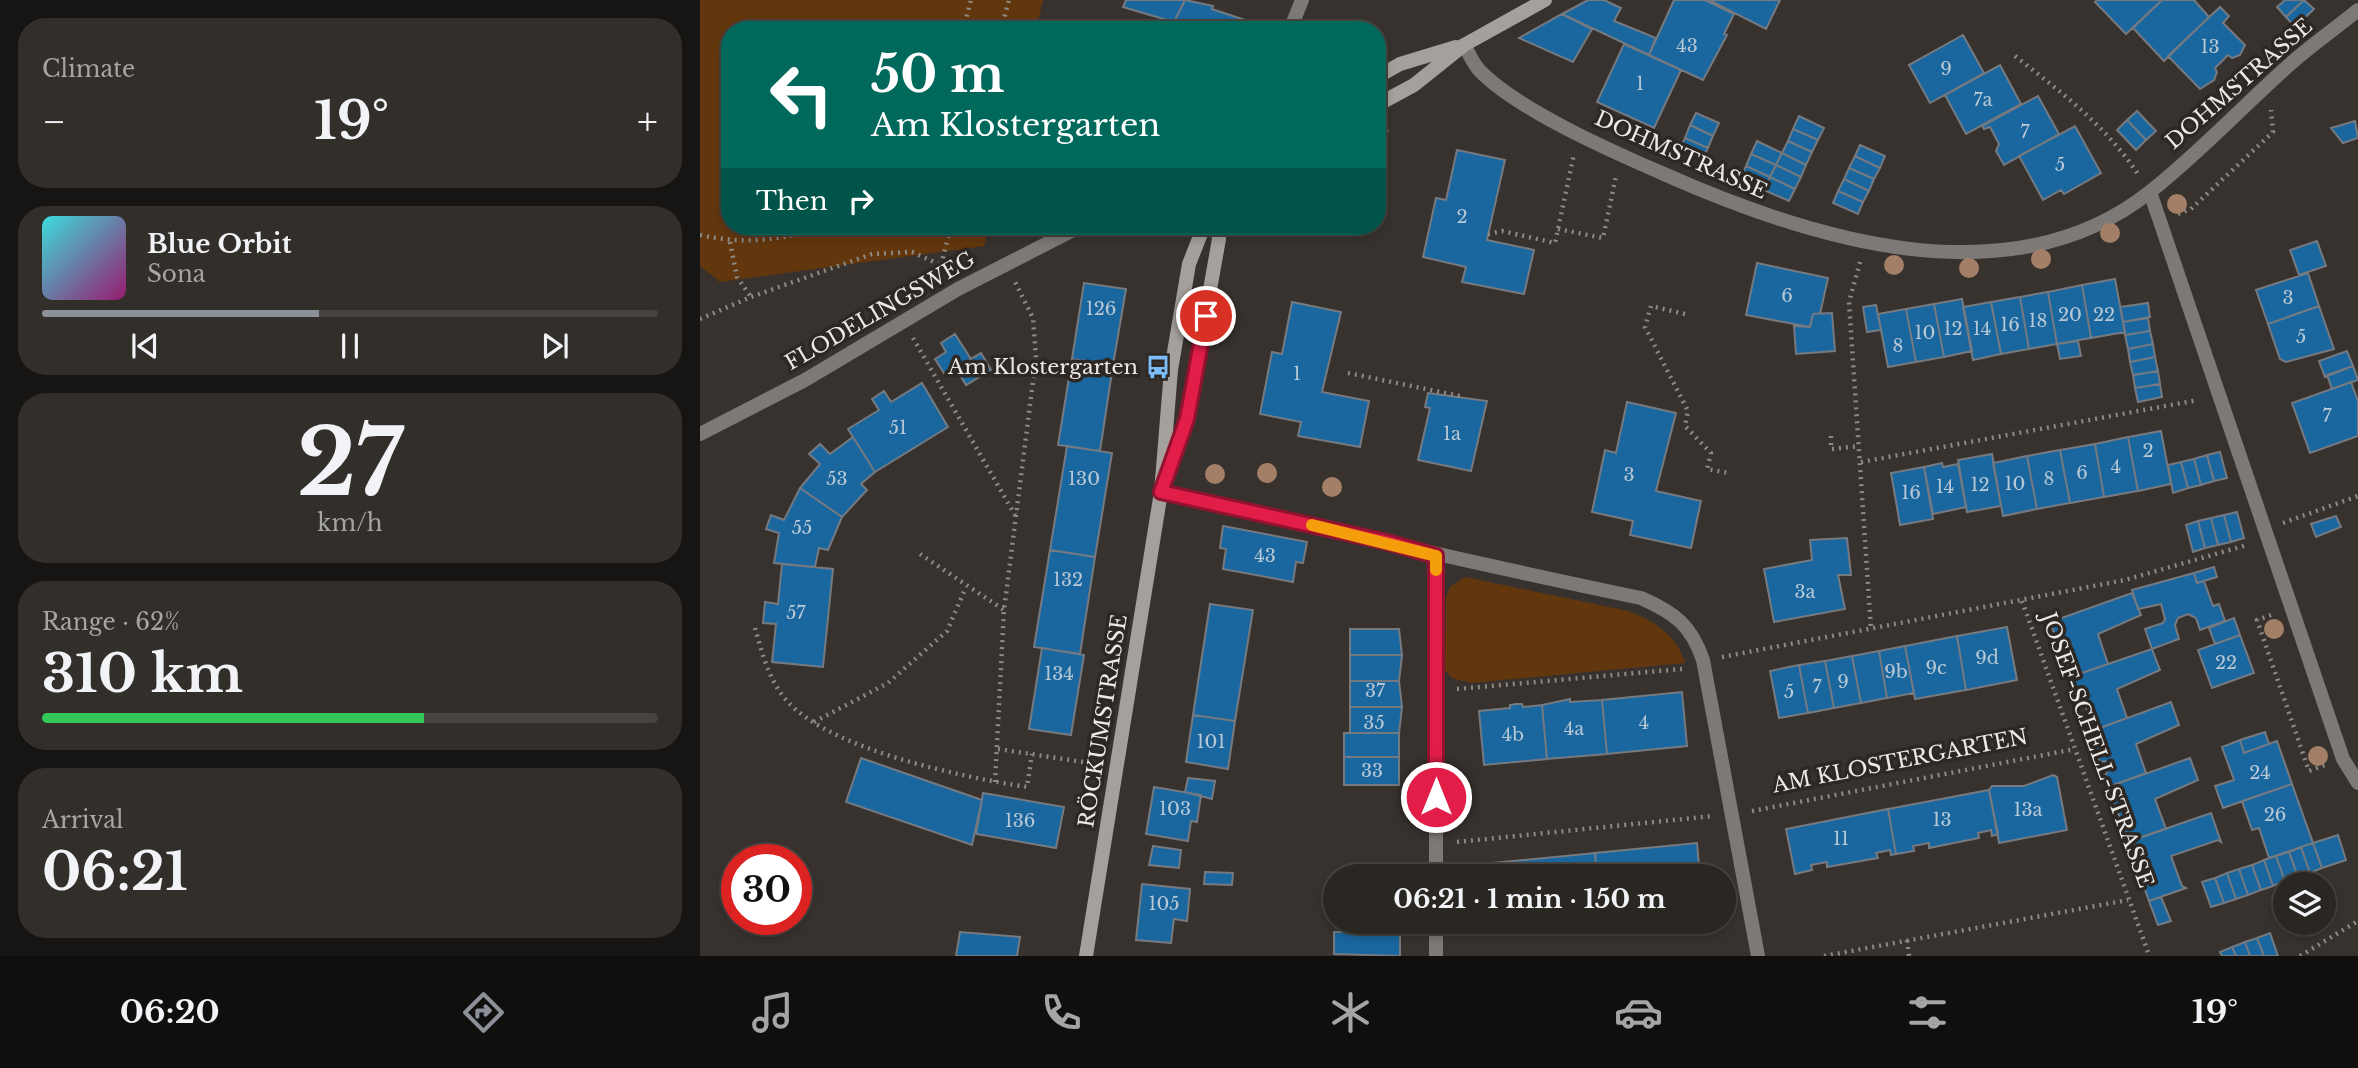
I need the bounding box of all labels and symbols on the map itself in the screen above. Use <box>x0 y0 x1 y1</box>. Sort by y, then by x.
street label: DOHMSTRASSE <box>2160 13 2318 155</box>
house number: 43 <box>1676 35 1698 57</box>
house number: 13 <box>2200 36 2220 58</box>
house number: 9 <box>1940 58 1952 80</box>
house number: 1 <box>1636 73 1644 95</box>
house number: 7a <box>1973 89 1993 111</box>
street label: DOHMSTRASSE <box>1591 105 1771 205</box>
house number: 7 <box>2020 121 2030 143</box>
house number: 5 <box>2055 154 2065 176</box>
house number: 2 <box>1456 206 1468 228</box>
street label: FLODELINGSWEG <box>780 246 980 376</box>
house number: 6 <box>1781 285 1793 307</box>
pin <box>1176 286 1236 346</box>
house number: 3 <box>2282 287 2294 309</box>
house number: 126 <box>1086 298 1116 320</box>
house number: 20 <box>2058 304 2082 326</box>
house number: 22 <box>2093 304 2115 326</box>
house number: 18 <box>2029 310 2047 332</box>
house number: 16 <box>2000 314 2020 336</box>
house number: 12 <box>1943 318 1963 340</box>
house number: 14 <box>1973 318 1991 340</box>
house number: 10 <box>1915 322 1935 344</box>
house number: 5 <box>2296 326 2306 348</box>
house number: 8 <box>1893 335 1903 357</box>
bus stop icon: Am Klostergarten <box>1144 353 1172 381</box>
place label: Am Klostergarten <box>947 354 1138 380</box>
house number: 1 <box>1293 363 1301 385</box>
house number: 7 <box>2322 405 2332 427</box>
house number: 51 <box>889 417 907 439</box>
house number: 1a <box>1443 423 1461 445</box>
house number: 2 <box>2142 440 2154 462</box>
house number: 4 <box>2111 456 2121 478</box>
house number: 6 <box>2076 462 2088 484</box>
house number: 3 <box>1623 464 1635 486</box>
house number: 53 <box>826 468 848 490</box>
house number: 130 <box>1068 468 1100 490</box>
house number: 8 <box>2044 468 2054 490</box>
house number: 10 <box>2005 473 2025 495</box>
house number: 12 <box>1970 474 1990 496</box>
house number: 14 <box>1936 476 1954 498</box>
house number: 16 <box>1901 482 1921 504</box>
house number: 55 <box>792 517 812 539</box>
house number: 43 <box>1254 545 1276 567</box>
house number: 132 <box>1053 569 1083 591</box>
house number: 3a <box>1794 581 1816 603</box>
house number: 57 <box>786 602 807 624</box>
street label: JOSEF-SCHELL-STRASSE <box>2034 606 2159 891</box>
street label: RÖCKUMSTRASSE <box>1073 613 1133 829</box>
house number: 9d <box>1975 647 1999 669</box>
house number: 22 <box>2215 652 2237 674</box>
house number: 9c <box>1925 657 1947 679</box>
house number: 9b <box>1884 661 1908 683</box>
house number: 134 <box>1044 663 1074 685</box>
house number: 9 <box>1837 671 1849 693</box>
house number: 7 <box>1812 676 1822 698</box>
house number: 37 <box>1365 680 1386 702</box>
house number: 5 <box>1784 681 1794 703</box>
house number: 35 <box>1363 712 1385 734</box>
house number: 4 <box>1639 712 1649 734</box>
house number: 4a <box>1564 718 1584 740</box>
street label: AM KLOSTERGARTEN <box>1769 723 2030 799</box>
house number: 4b <box>1502 724 1524 746</box>
house number: 101 <box>1197 731 1225 753</box>
house number: 33 <box>1361 760 1383 782</box>
position arrow <box>1399 760 1473 834</box>
house number: 24 <box>2249 762 2271 784</box>
house number: 103 <box>1159 798 1191 820</box>
house number: 13a <box>2013 799 2043 821</box>
house number: 26 <box>2264 804 2286 826</box>
house number: 13 <box>1932 809 1952 831</box>
house number: 136 <box>1005 810 1035 832</box>
house number: 11 <box>1833 828 1849 850</box>
speed limit sign: 30 <box>721 844 812 935</box>
house number: 105 <box>1148 893 1180 915</box>

